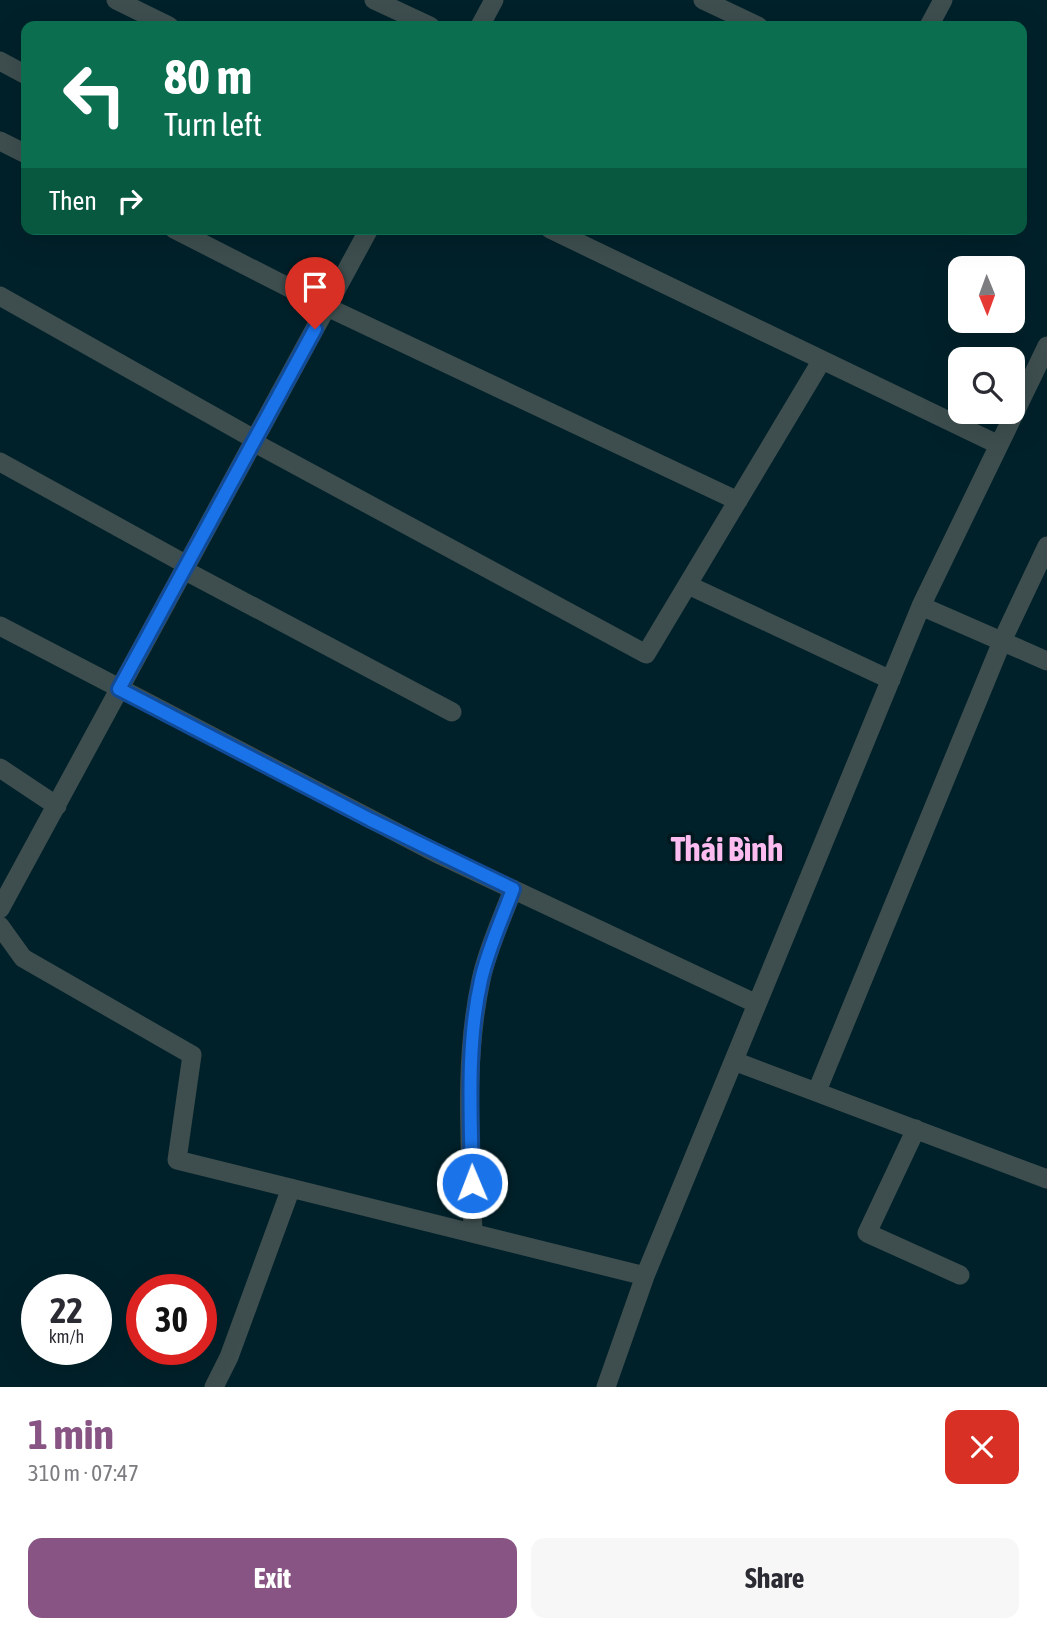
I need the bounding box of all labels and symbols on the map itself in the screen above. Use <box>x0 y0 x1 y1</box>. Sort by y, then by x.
north arrow <box>948 256 1026 332</box>
pin <box>285 257 345 329</box>
district label: Thái Bình <box>671 830 783 868</box>
position arrow <box>435 1146 509 1220</box>
speed limit sign: 30 <box>126 1274 217 1365</box>

